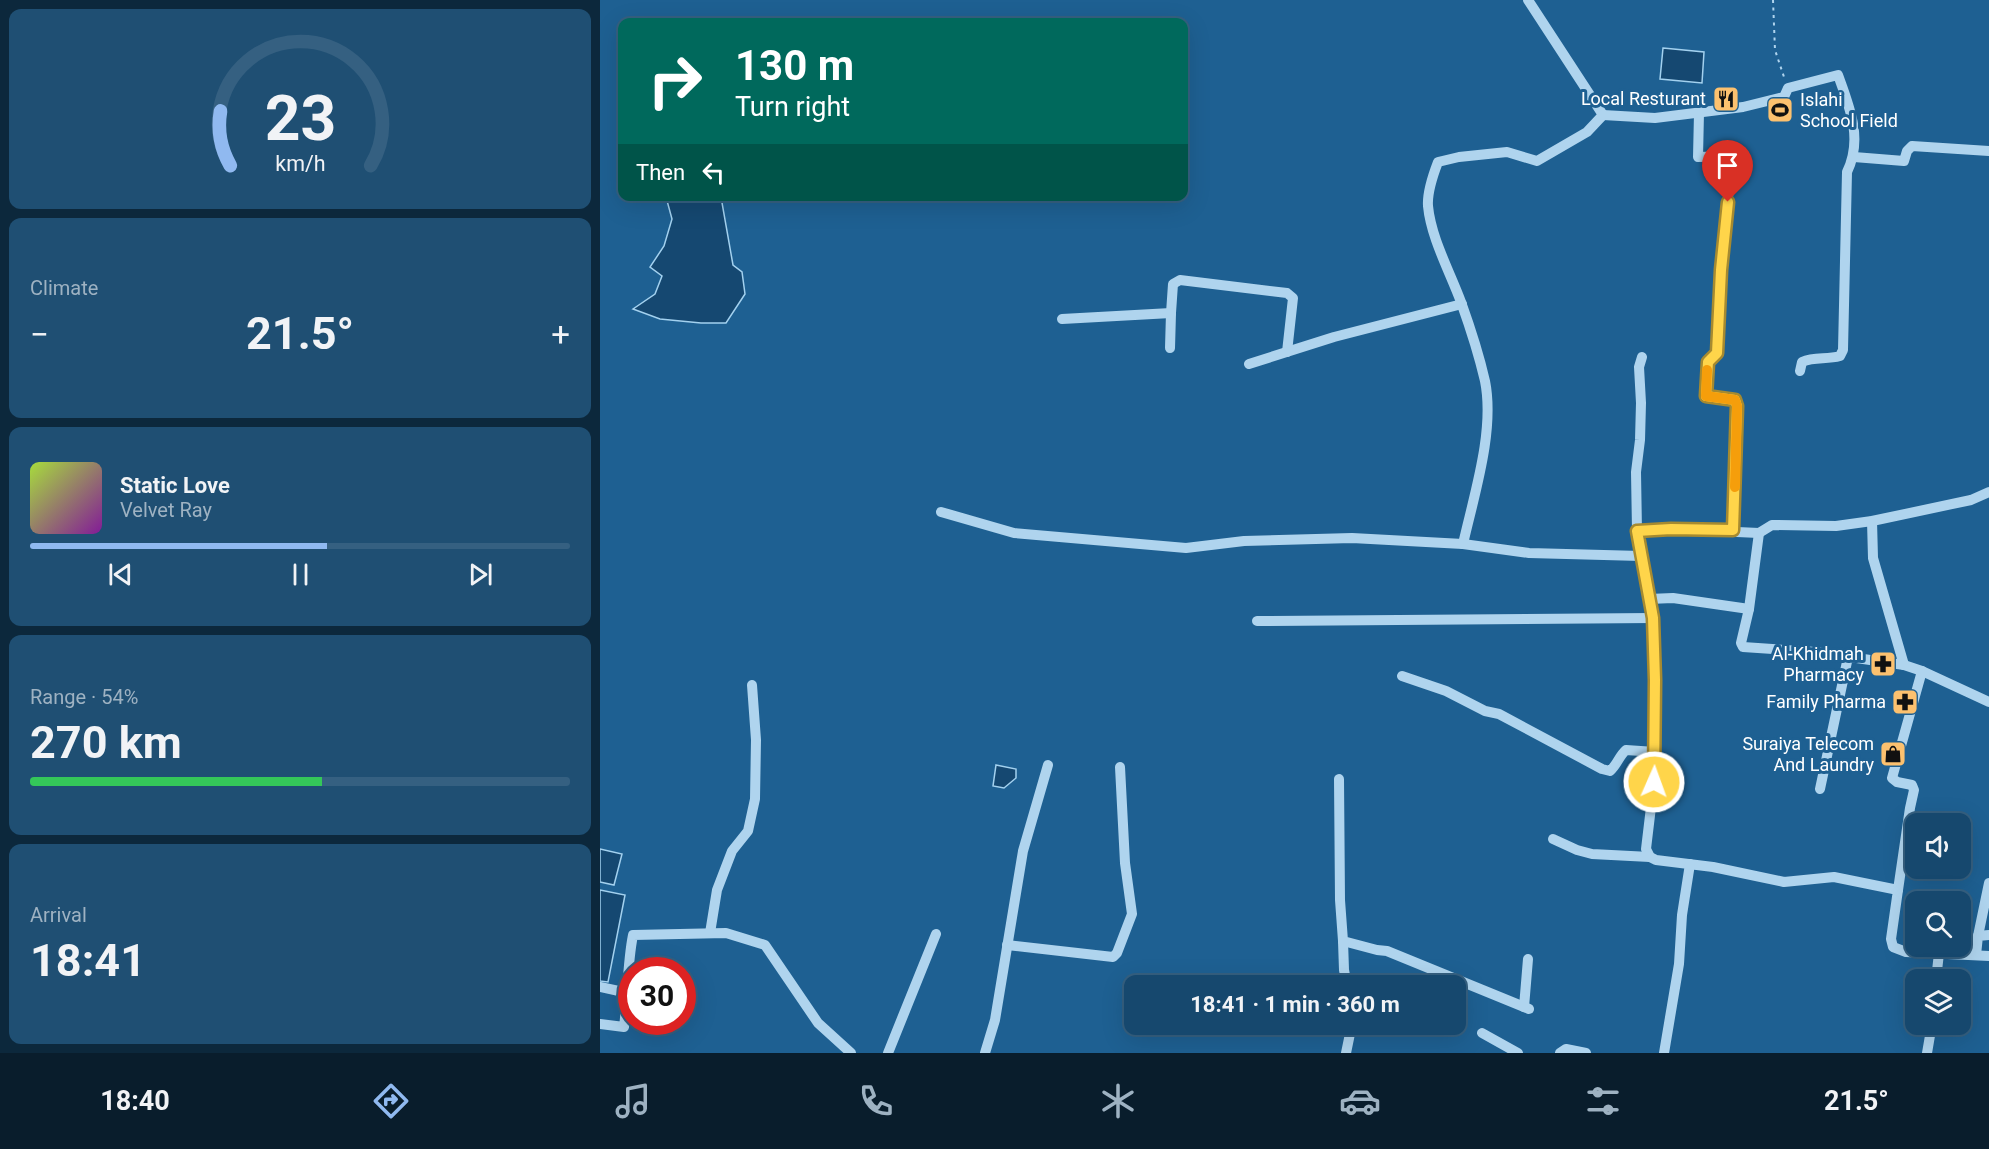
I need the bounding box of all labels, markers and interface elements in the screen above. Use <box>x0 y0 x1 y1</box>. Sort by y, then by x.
text: 130 m <box>735 41 854 90</box>
icon: right <box>636 42 714 120</box>
text: 23 <box>264 82 336 155</box>
restaurant icon: Local Resturant <box>1711 84 1741 114</box>
place label: Local Resturant <box>1581 88 1706 109</box>
place label: Islahi School Field <box>1800 89 1898 131</box>
text: Turn right <box>735 91 850 123</box>
sports icon: Islahi School Field <box>1765 95 1795 125</box>
pin <box>1702 140 1753 202</box>
icon: arrive <box>1711 149 1744 182</box>
text: km/h <box>275 151 325 176</box>
icon: left <box>697 156 730 189</box>
text: Then <box>636 160 685 185</box>
text: Climate <box>30 276 98 300</box>
text: 21.5° <box>246 307 354 360</box>
text: − <box>30 315 49 354</box>
text: + <box>551 315 570 354</box>
text: Static Love <box>120 473 230 498</box>
text: Velvet Ray <box>120 498 212 522</box>
icon: previous <box>104 558 137 591</box>
icon: pause <box>284 558 317 591</box>
icon: next <box>464 558 497 591</box>
place label: Al-Khidmah Pharmacy <box>1772 643 1864 685</box>
pharmacy icon: Al-Khidmah Pharmacy <box>1868 649 1898 679</box>
text: Range · 54% <box>30 685 138 709</box>
pharmacy icon: Family Pharma <box>1890 687 1920 717</box>
place label: Family Pharma <box>1766 691 1886 712</box>
text: 270 km <box>30 716 182 769</box>
place label: Suraiya Telecom And Laundry <box>1742 733 1874 775</box>
shop icon: Suraiya Telecom And Laundry <box>1878 739 1908 769</box>
position arrow <box>1622 750 1686 814</box>
map controls <box>1905 813 1971 1035</box>
button: sound <box>1905 813 1971 879</box>
button: search <box>1905 891 1971 957</box>
text: Arrival <box>30 903 87 927</box>
text: 18:41 <box>30 934 146 987</box>
speed limit sign: 30 <box>618 957 696 1035</box>
button: layers <box>1905 969 1971 1035</box>
text: 18:41 · 1 min · 360 m <box>1190 992 1400 1017</box>
icon: directions <box>370 1080 412 1122</box>
icon: music <box>612 1080 654 1122</box>
icon: phone <box>855 1080 897 1122</box>
icon: climate <box>1097 1080 1139 1122</box>
icon: car <box>1339 1080 1381 1122</box>
icon: filters <box>1582 1080 1624 1122</box>
text: 18:40 <box>100 1085 170 1117</box>
text: 21.5° <box>1824 1085 1889 1117</box>

